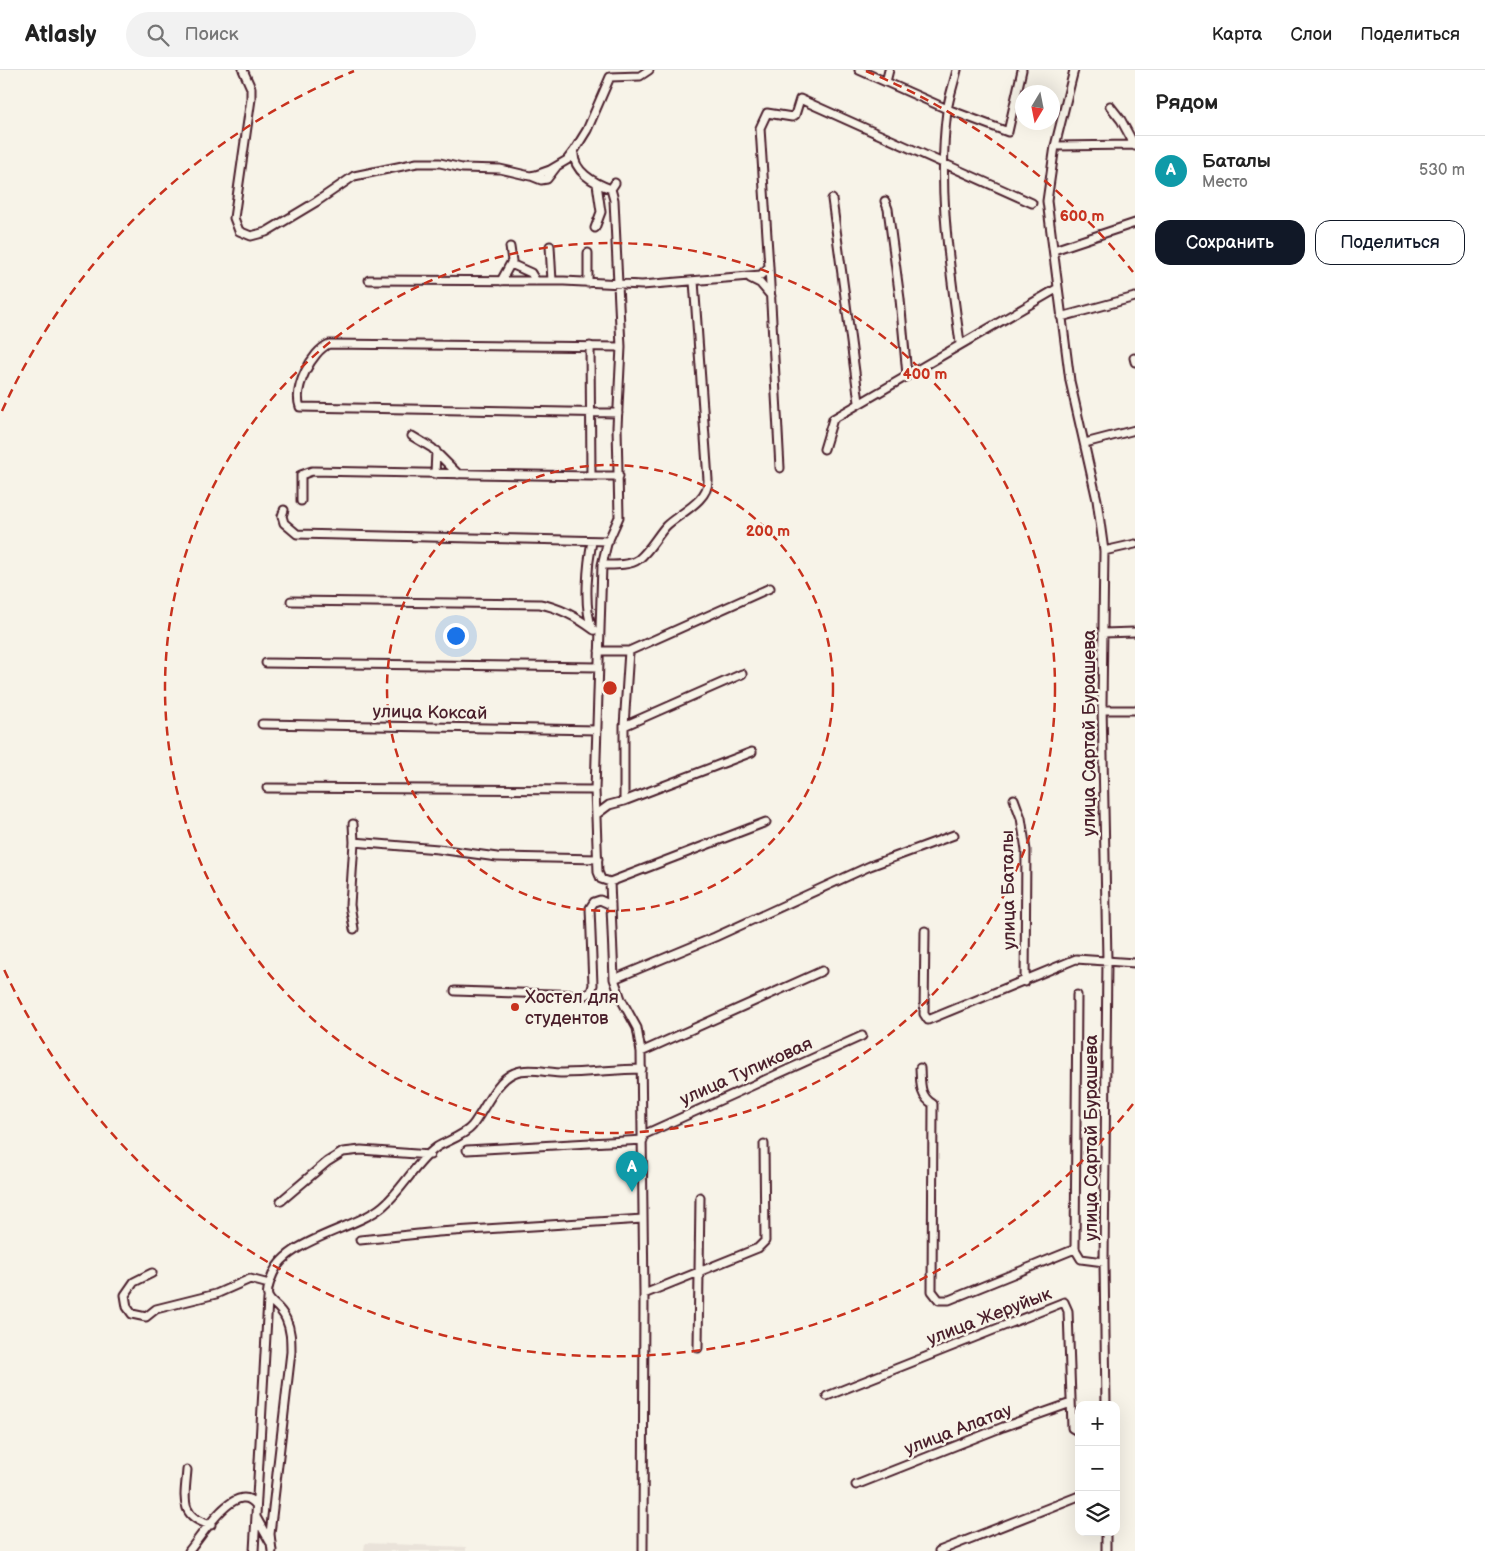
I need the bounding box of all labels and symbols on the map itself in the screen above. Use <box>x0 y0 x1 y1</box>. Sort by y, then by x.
north arrow <box>1015 85 1060 130</box>
text: 600 m <box>1060 207 1105 226</box>
text: 400 m <box>903 365 947 384</box>
text: 200 m <box>746 522 790 541</box>
your location <box>443 623 469 649</box>
street label: улица Сартай Бурашева <box>1079 629 1100 836</box>
centre of rings <box>601 679 619 697</box>
street label: улица Коксай <box>372 701 488 724</box>
street label: улица Баталы <box>997 830 1020 950</box>
place label: Хостел для студентов <box>525 987 619 1029</box>
marker: Хостел для студентов <box>509 1001 521 1013</box>
street label: улица Тупиковая <box>677 1033 816 1110</box>
street label: улица Сартай Бурашева <box>1081 1034 1102 1241</box>
pin: A <box>616 1151 648 1192</box>
street label: улица Жеруйык <box>924 1283 1055 1350</box>
street label: улица Алатау <box>901 1399 1016 1460</box>

